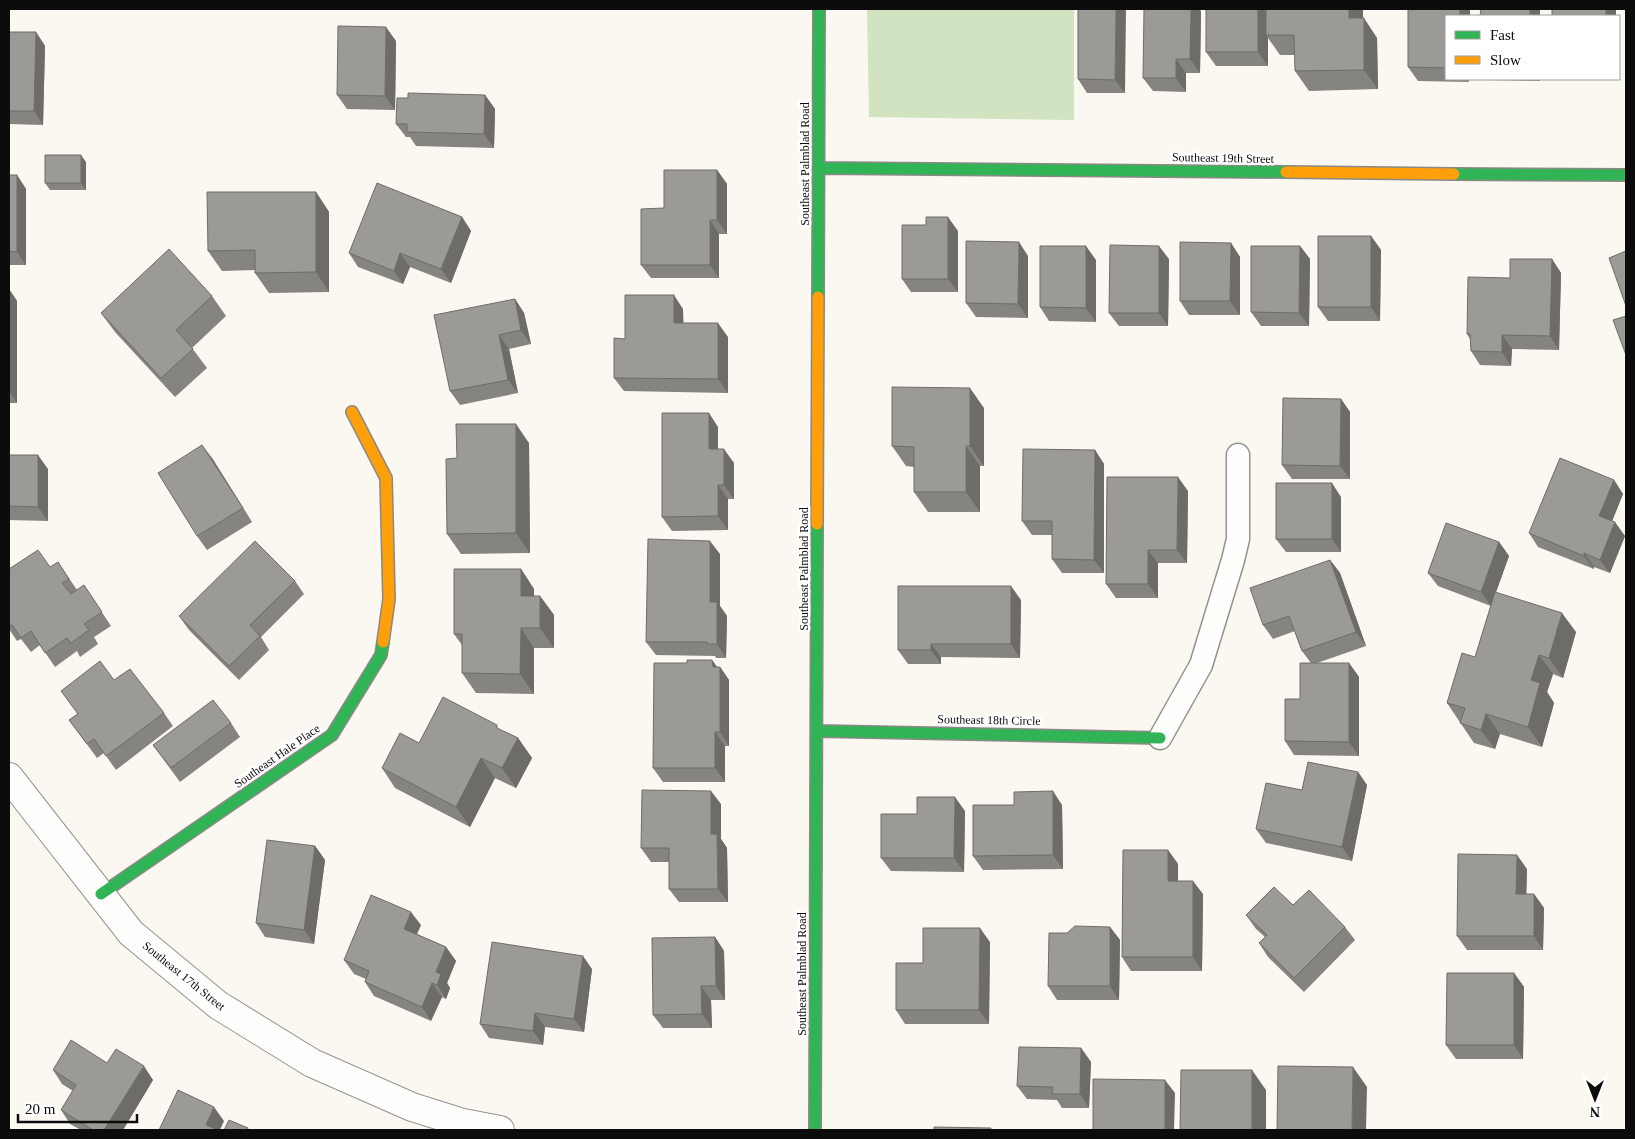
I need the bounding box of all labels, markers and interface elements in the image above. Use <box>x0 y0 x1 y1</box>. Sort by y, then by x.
legend <box>1445 15 1620 80</box>
text: Fast <box>1490 27 1516 43</box>
text: Slow <box>1490 52 1521 68</box>
street label: Southeast Palmblad Road <box>798 102 812 226</box>
street label: Southeast 19th Street <box>1172 150 1275 166</box>
street label: Southeast Palmblad Road <box>797 507 811 631</box>
street label: Southeast 18th Circle <box>937 712 1041 728</box>
street label: Southeast Hale Place <box>231 721 323 791</box>
street label: Southeast Palmblad Road <box>795 912 809 1036</box>
street label: Southeast 17th Street <box>140 938 229 1014</box>
north arrow <box>1570 1074 1620 1124</box>
scale bar <box>18 1092 136 1124</box>
text: 20 m <box>25 1101 56 1117</box>
text: N <box>1590 1104 1600 1119</box>

